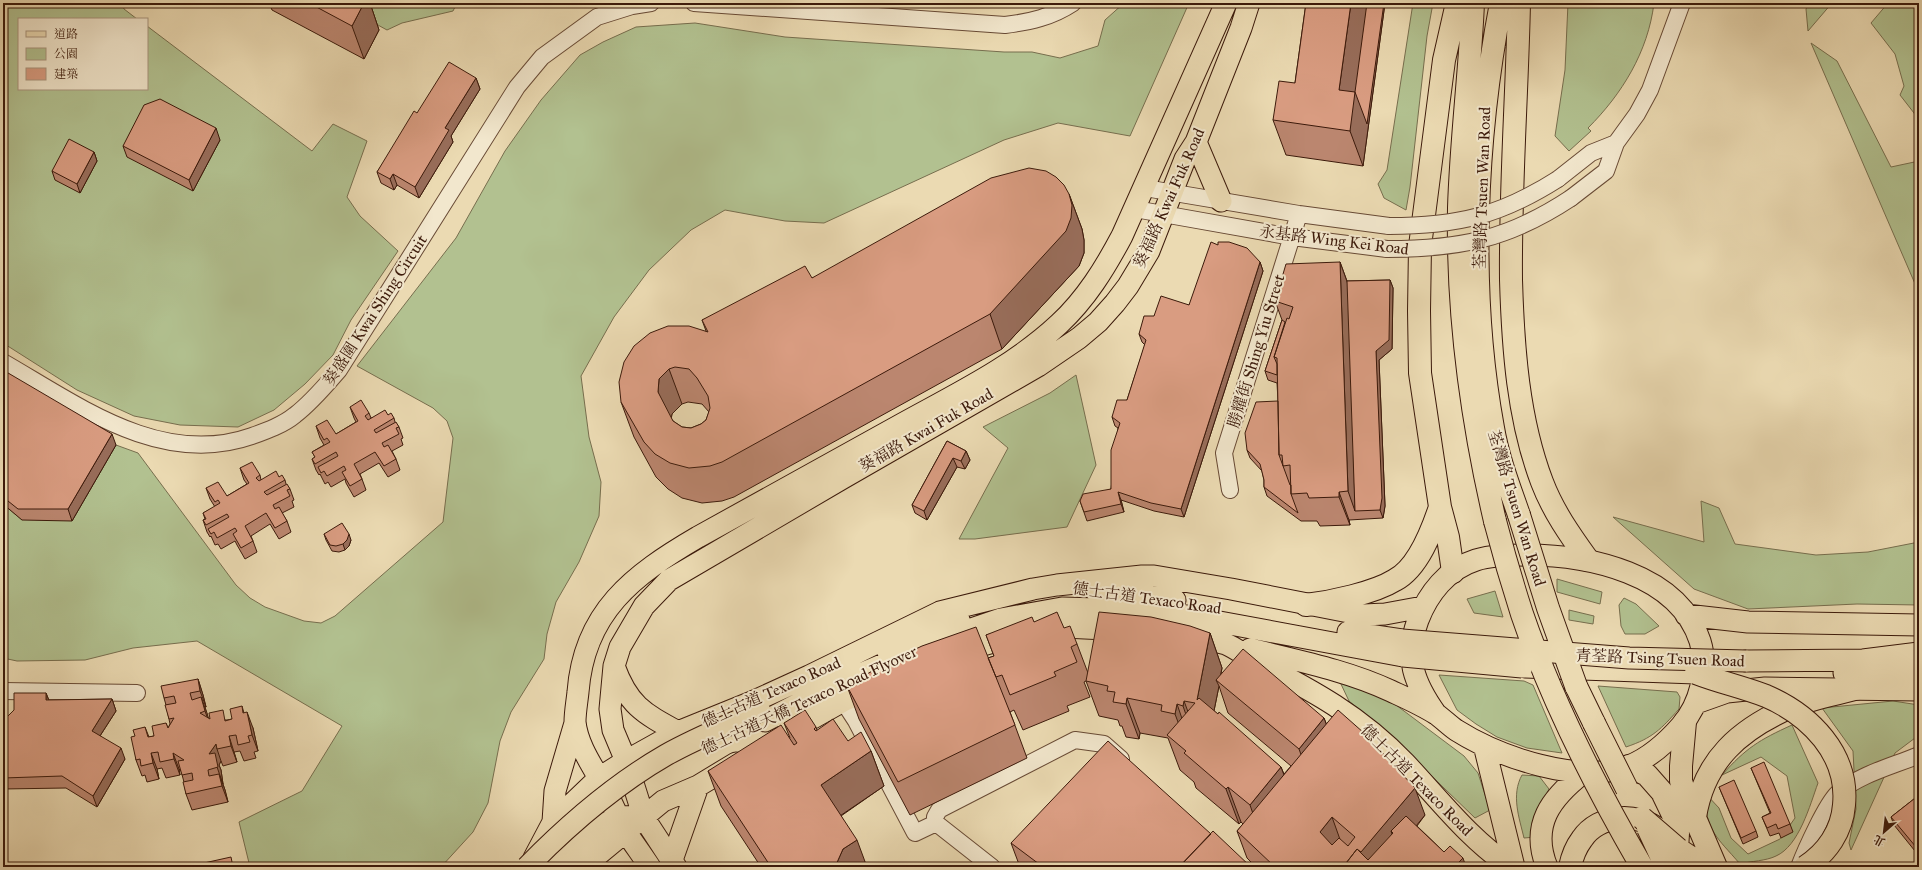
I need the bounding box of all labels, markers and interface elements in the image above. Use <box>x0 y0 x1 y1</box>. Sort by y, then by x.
legend <box>18 18 148 90</box>
text: 道路 <box>54 27 78 41</box>
text: 公園 <box>54 47 78 61</box>
text: 建築 <box>54 67 78 81</box>
street label: 荃灣路 Tsuen Wan Road <box>1470 106 1494 270</box>
street label: 葵福路 Kwai Fuk Road <box>1130 125 1208 271</box>
street label: 永基路 Wing Kei Road <box>1258 221 1410 260</box>
street label: 葵盛圍 Kwai Shing Circuit <box>319 231 432 389</box>
street label: 勝耀街 Shing Yiu Street <box>1224 272 1289 430</box>
street label: 葵福路 Kwai Fuk Road <box>856 384 996 476</box>
street label: 荃灣路 Tsuen Wan Road <box>1484 428 1550 588</box>
street label: 德士古道 Texaco Road <box>1071 578 1223 618</box>
street label: 德士古道天橋 Texaco Road Flyover <box>698 642 920 758</box>
street label: 青荃路 Tsing Tsuen Road <box>1575 646 1745 671</box>
street label: 德士古道 Texaco Road <box>699 653 843 731</box>
street label: 德士古道 Texaco Road <box>1357 720 1477 840</box>
north arrow <box>1864 812 1904 852</box>
text: 北 <box>1872 832 1887 849</box>

